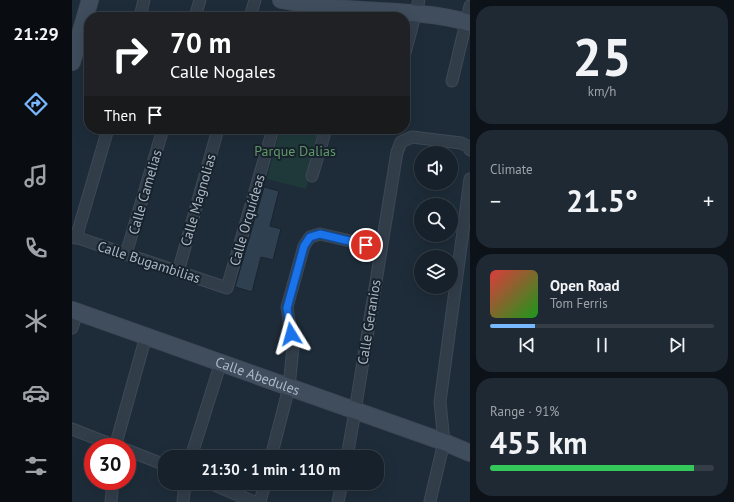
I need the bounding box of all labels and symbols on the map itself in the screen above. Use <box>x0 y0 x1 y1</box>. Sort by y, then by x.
park label: Parque Dalias <box>254 142 336 160</box>
street label: Calle Camelias <box>124 147 166 237</box>
street label: Calle Magnolias <box>176 152 220 248</box>
street label: Calle Orquídeas <box>225 172 269 268</box>
pin <box>349 228 383 262</box>
street label: Calle Bugambilias <box>95 237 203 287</box>
street label: Calle Geranios <box>353 278 385 366</box>
position arrow <box>270 313 312 355</box>
street label: Calle Abedules <box>213 353 302 399</box>
speed limit sign: 30 <box>84 438 136 490</box>

